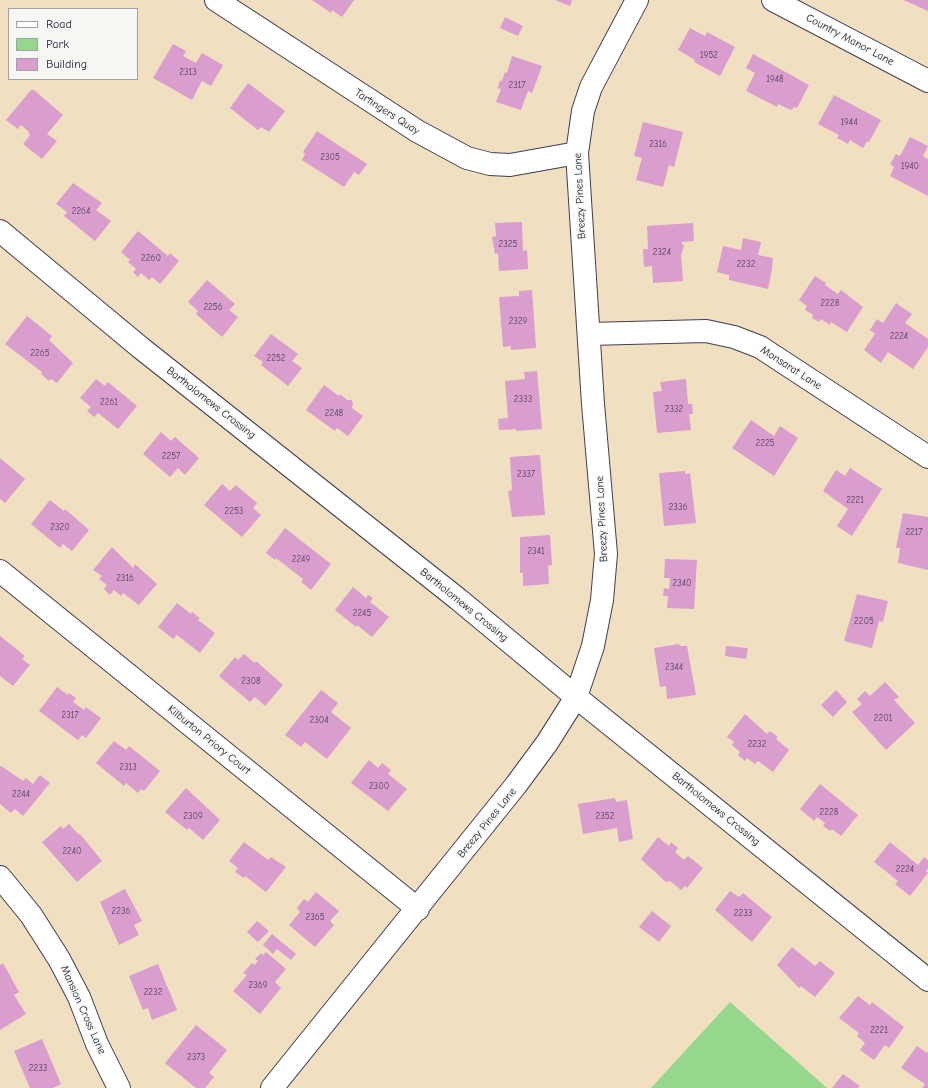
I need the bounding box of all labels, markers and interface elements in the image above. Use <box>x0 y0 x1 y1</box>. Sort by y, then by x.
legend <box>8 8 138 80</box>
street label: Country Manor Lane <box>804 11 896 69</box>
text: Road <box>46 17 72 31</box>
text: Park <box>46 37 69 51</box>
house number: 1952 <box>700 50 718 60</box>
text: Building <box>46 57 87 71</box>
house number: 2313 <box>179 67 197 77</box>
house number: 1948 <box>766 74 784 84</box>
house number: 2317 <box>508 80 526 90</box>
street label: Tartingers Quay <box>352 86 422 138</box>
house number: 1944 <box>840 117 858 127</box>
house number: 2316 <box>649 139 667 149</box>
house number: 2305 <box>320 152 340 162</box>
street label: Breezy Pines Lane <box>571 152 589 240</box>
house number: 1940 <box>901 161 919 171</box>
house number: 2264 <box>72 206 90 216</box>
house number: 2325 <box>499 239 517 249</box>
house number: 2324 <box>653 247 671 257</box>
house number: 2260 <box>141 253 161 263</box>
house number: 2232 <box>737 259 755 269</box>
house number: 2228 <box>821 298 839 308</box>
house number: 2256 <box>203 302 223 312</box>
house number: 2329 <box>509 316 527 326</box>
house number: 2224 <box>890 331 908 341</box>
street label: Monsarat Lane <box>758 343 824 393</box>
house number: 2265 <box>30 348 50 358</box>
house number: 2252 <box>267 353 285 363</box>
street label: Bartholomews Crossing <box>164 364 258 442</box>
house number: 2333 <box>514 394 532 404</box>
house number: 2261 <box>100 397 118 407</box>
house number: 2332 <box>665 404 683 414</box>
house number: 2248 <box>325 408 343 418</box>
house number: 2225 <box>756 438 774 448</box>
house number: 2257 <box>162 451 180 461</box>
house number: 2337 <box>517 469 535 479</box>
street label: Breezy Pines Lane <box>593 475 611 563</box>
house number: 2221 <box>846 495 864 505</box>
house number: 2336 <box>669 502 687 512</box>
house number: 2253 <box>225 506 243 516</box>
house number: 2320 <box>50 522 70 532</box>
house number: 2217 <box>905 527 923 537</box>
house number: 2341 <box>527 546 545 556</box>
house number: 2249 <box>292 554 310 564</box>
street label: Bartholomews Crossing <box>417 565 511 645</box>
house number: 2316 <box>116 573 134 583</box>
house number: 2340 <box>672 578 692 588</box>
house number: 2245 <box>353 608 371 618</box>
house number: 2205 <box>854 616 874 626</box>
house number: 2344 <box>665 662 683 672</box>
house number: 2308 <box>241 676 261 686</box>
street label: Kilburton Priory Court <box>165 703 253 777</box>
house number: 2317 <box>61 710 79 720</box>
house number: 2201 <box>874 713 892 723</box>
house number: 2304 <box>309 715 329 725</box>
house number: 2232 <box>748 739 766 749</box>
house number: 2313 <box>119 762 137 772</box>
street label: Bartholomews Crossing <box>669 769 763 849</box>
house number: 2300 <box>369 781 389 791</box>
street label: Breezy Pines Lane <box>455 785 519 861</box>
house number: 2244 <box>12 789 30 799</box>
house number: 2228 <box>820 807 838 817</box>
house number: 2309 <box>183 811 203 821</box>
house number: 2352 <box>596 811 614 821</box>
house number: 2240 <box>62 846 82 856</box>
house number: 2224 <box>896 864 914 874</box>
house number: 2236 <box>112 906 130 916</box>
house number: 2233 <box>734 908 752 918</box>
house number: 2365 <box>305 912 325 922</box>
street label: Mansion Cross Lane <box>58 964 108 1056</box>
house number: 2369 <box>249 980 267 990</box>
house number: 2232 <box>144 987 162 997</box>
house number: 2221 <box>870 1025 888 1035</box>
house number: 2373 <box>187 1052 205 1062</box>
house number: 2233 <box>29 1063 47 1073</box>

